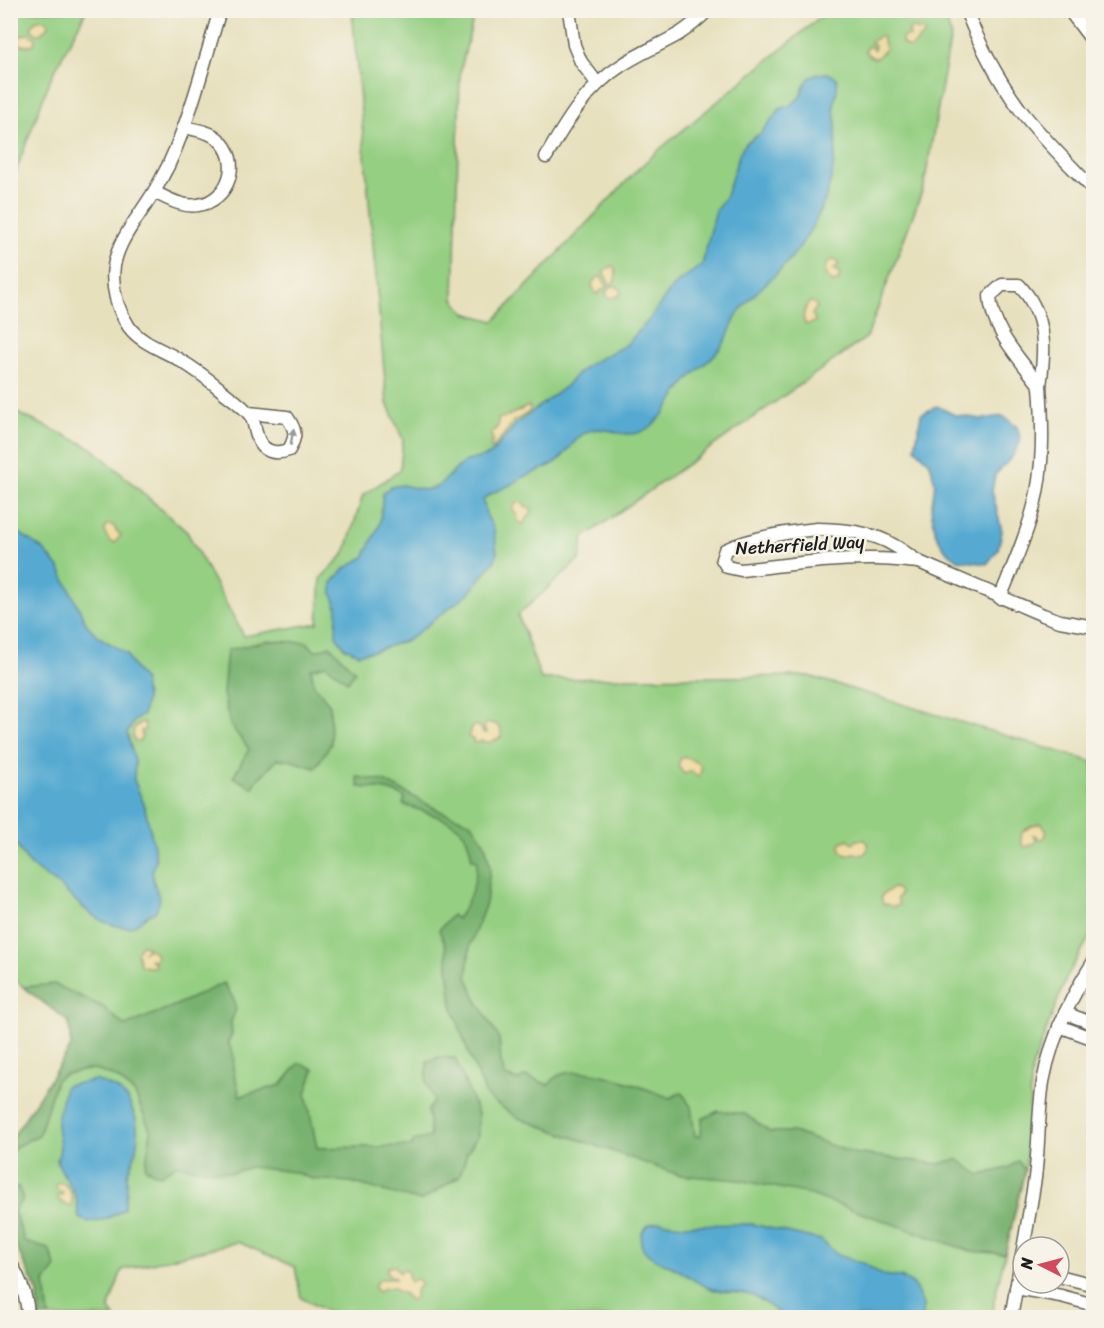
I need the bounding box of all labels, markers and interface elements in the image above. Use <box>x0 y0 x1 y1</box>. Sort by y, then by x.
one-way arrow <box>288 427 297 446</box>
street label: Netherfield Way <box>735 526 866 564</box>
north arrow <box>1011 1235 1071 1295</box>
text: N <box>1011 1256 1042 1272</box>

